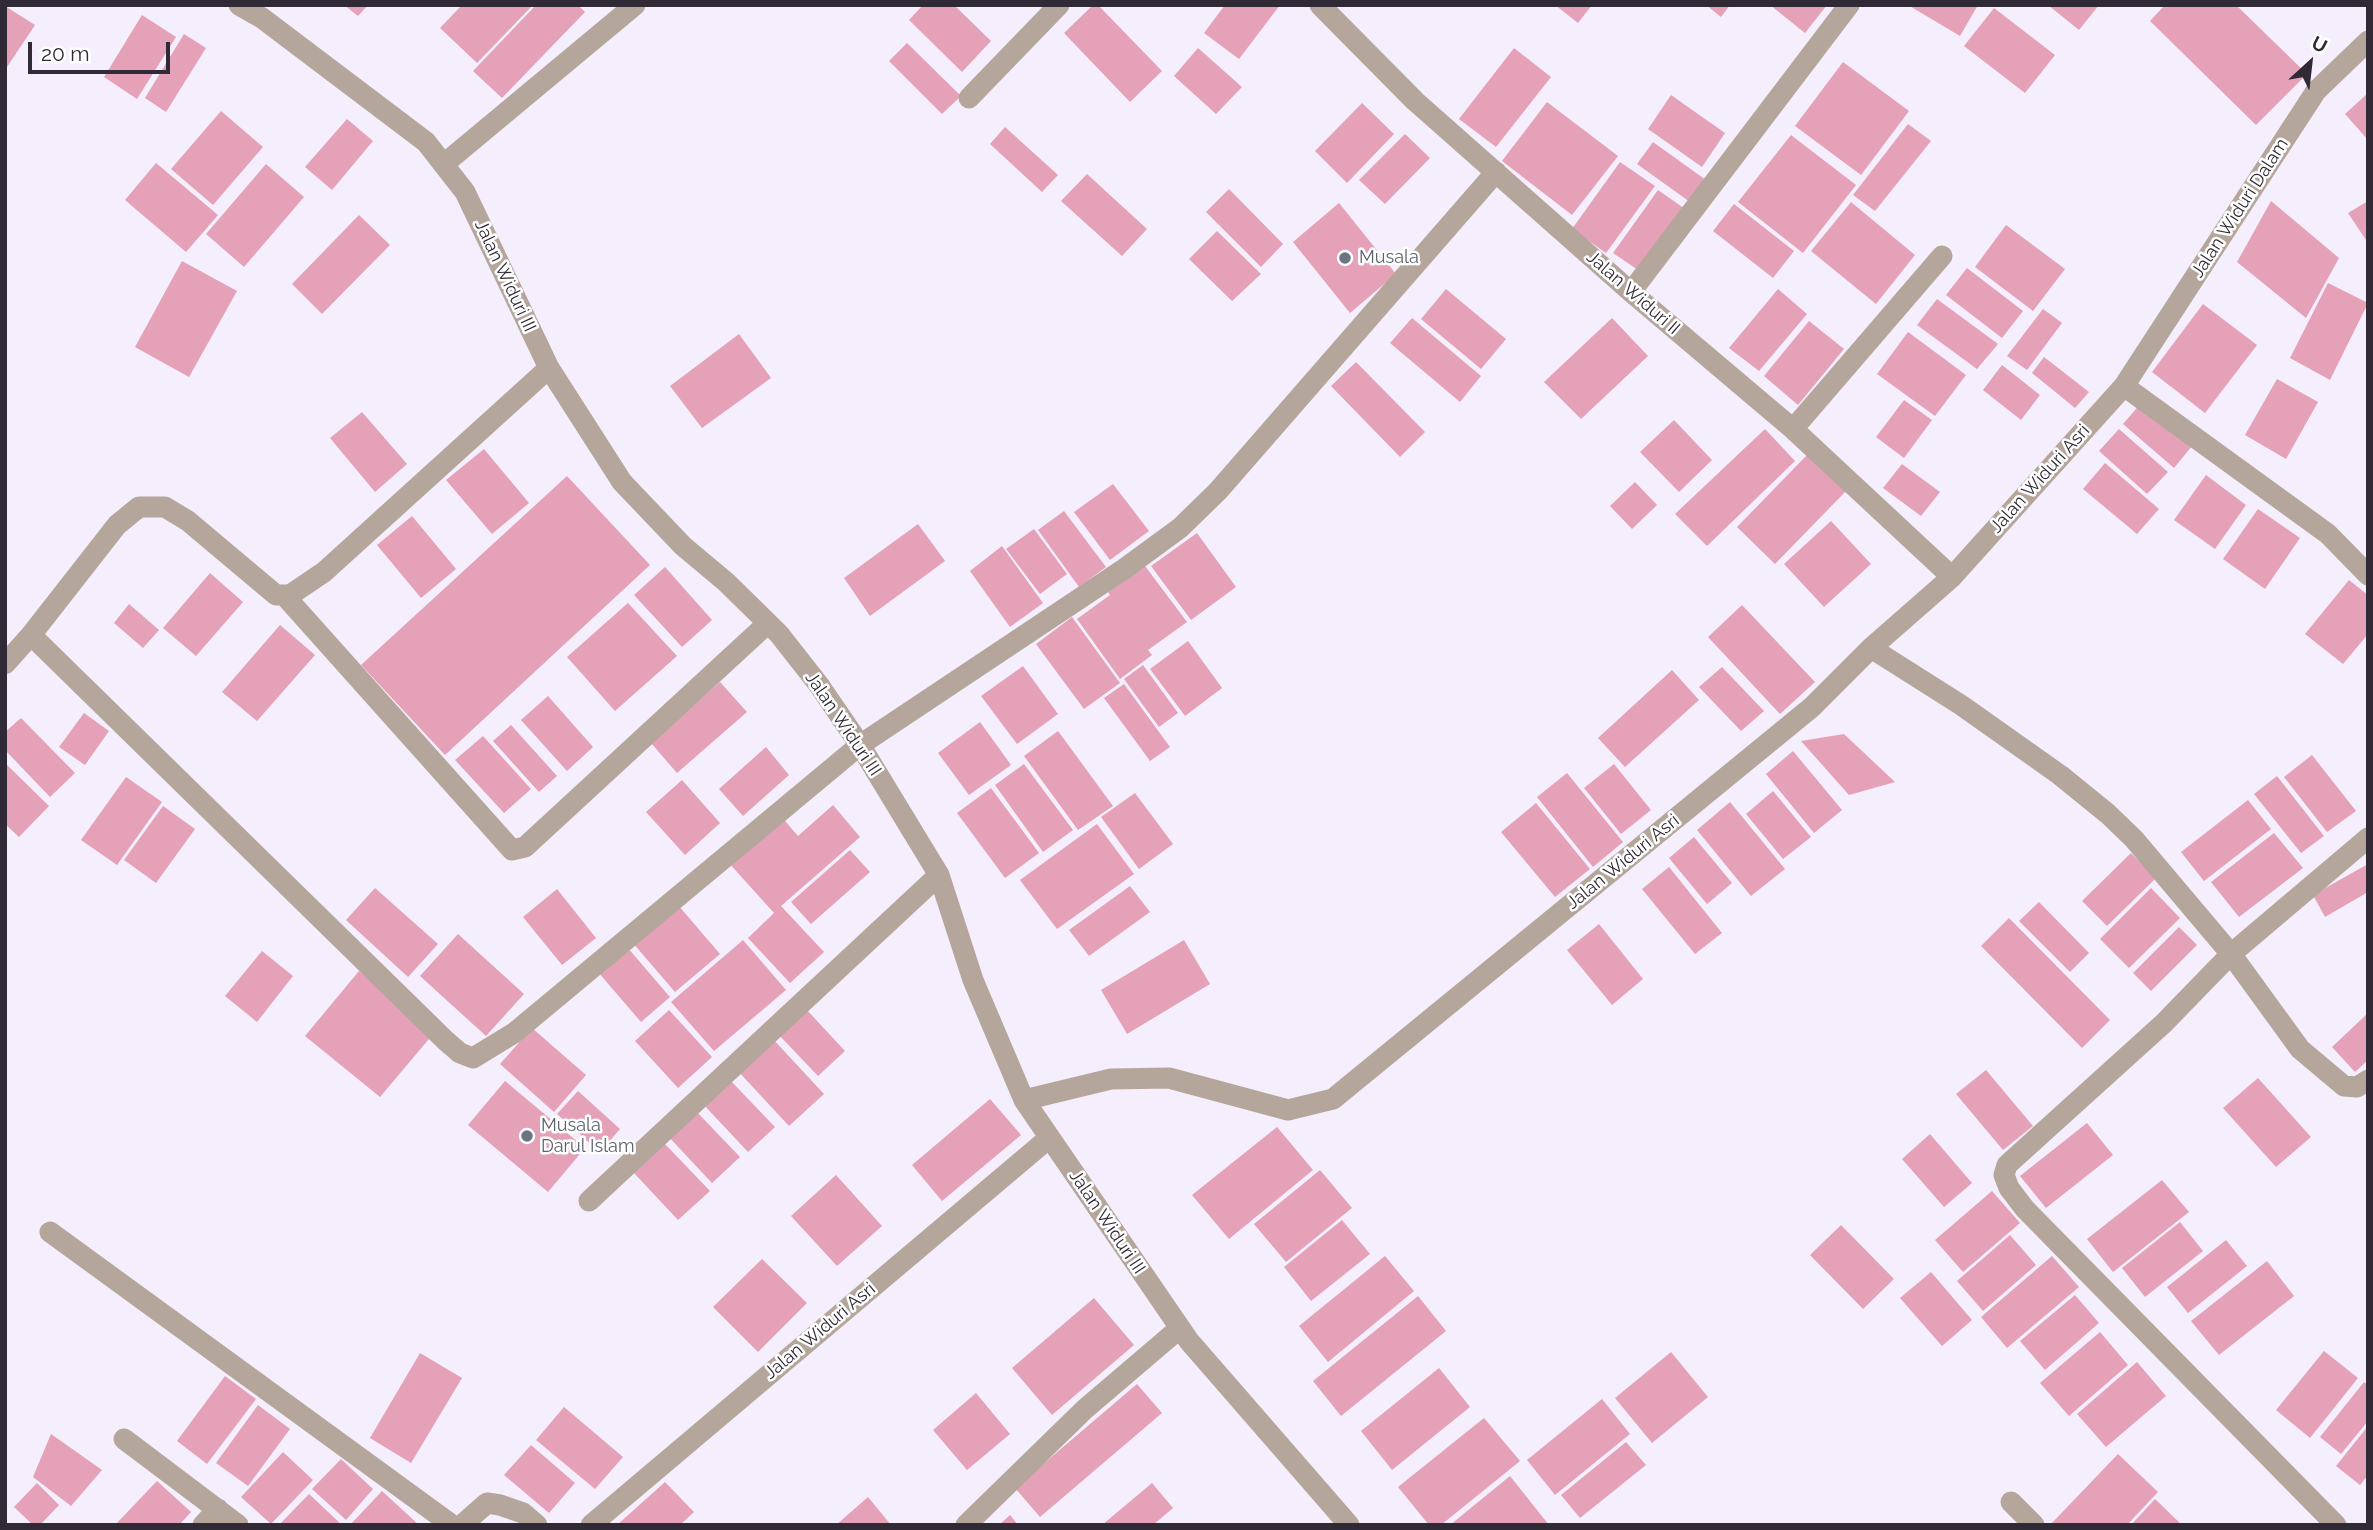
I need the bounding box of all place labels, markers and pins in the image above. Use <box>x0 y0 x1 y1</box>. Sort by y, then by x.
place label: Musala <box>1359 247 1419 269</box>
marker: Musala <box>1337 250 1353 266</box>
place label: Musala Darul Islam <box>541 1115 634 1158</box>
marker: Musala Darul Islam <box>519 1128 535 1144</box>

